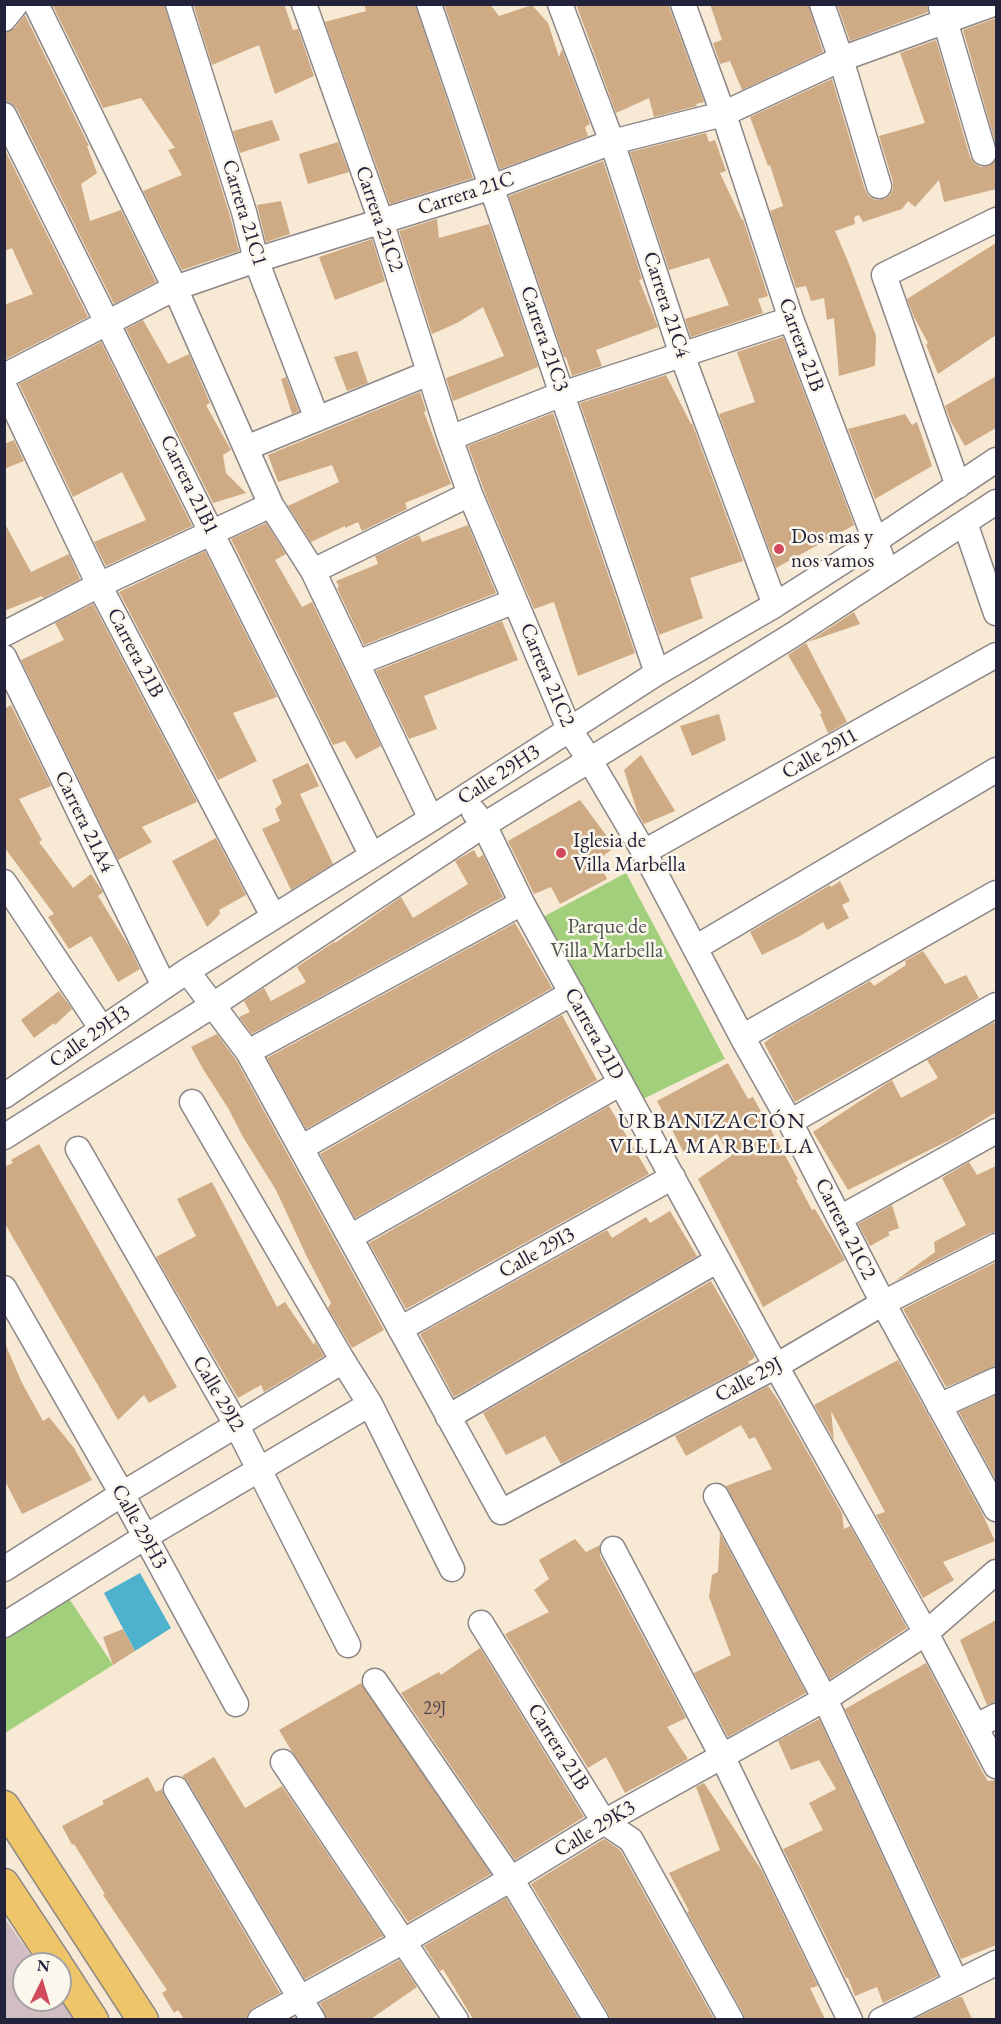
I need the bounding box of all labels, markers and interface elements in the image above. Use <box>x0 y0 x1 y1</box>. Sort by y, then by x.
street label: Carrera 21C1 <box>216 157 272 269</box>
street label: Carrera 21C2 <box>349 163 409 275</box>
street label: Carrera 21C <box>414 167 518 221</box>
street label: Carrera 21C4 <box>637 249 695 361</box>
street label: Carrera 21C3 <box>514 283 574 395</box>
street label: Carrera 21B <box>772 295 830 395</box>
street label: Carrera 21B1 <box>154 431 224 539</box>
place label: Dos mas y nos vamos <box>791 524 874 574</box>
marker: Dos mas y nos vamos <box>772 542 786 556</box>
street label: Carrera 21B <box>101 604 169 702</box>
street label: Carrera 21C2 <box>514 619 580 731</box>
street label: Calle 29I1 <box>778 723 862 785</box>
street label: Calle 29H3 <box>453 739 545 811</box>
street label: Carrera 21A4 <box>49 767 119 877</box>
place label: Iglesia de Villa Marbella <box>573 828 686 878</box>
marker: Iglesia de Villa Marbella <box>554 846 568 860</box>
park label: Parque de Villa Marbella <box>551 914 663 964</box>
street label: Carrera 21D <box>558 984 630 1084</box>
street label: Calle 29H3 <box>45 1000 135 1074</box>
district label: URBANIZACIÓN VILLA MARBELLA <box>609 1109 815 1160</box>
street label: Carrera 21C2 <box>809 1174 881 1284</box>
street label: Calle 29I3 <box>495 1222 579 1284</box>
street label: Calle 29I2 <box>186 1352 250 1436</box>
street label: Calle 29J <box>711 1352 787 1408</box>
street label: Calle 29H3 <box>105 1480 173 1574</box>
house number: 29J <box>423 1698 447 1720</box>
street label: Carrera 21B <box>521 1699 595 1795</box>
street label: Calle 29K3 <box>550 1795 640 1863</box>
north arrow <box>12 1952 72 2012</box>
text: N <box>36 1955 51 1977</box>

